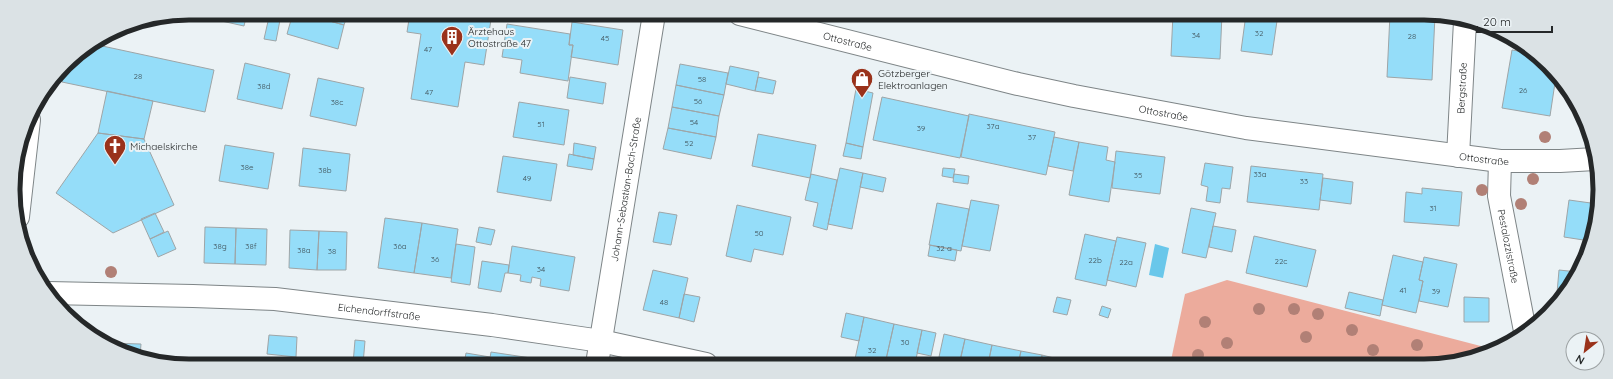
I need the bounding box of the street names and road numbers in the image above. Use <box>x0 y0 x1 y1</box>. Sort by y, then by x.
street label: Ottostraße <box>822 29 874 54</box>
street label: Bergstraße <box>1454 62 1469 114</box>
street label: Ottostraße <box>1138 102 1190 124</box>
street label: Johann-Sebastian-Bach-Straße <box>607 116 644 263</box>
street label: Ottostraße <box>1458 149 1509 168</box>
street label: Pestalozzistraße <box>1495 208 1522 285</box>
street label: Eichendorffstraße <box>337 300 421 323</box>

